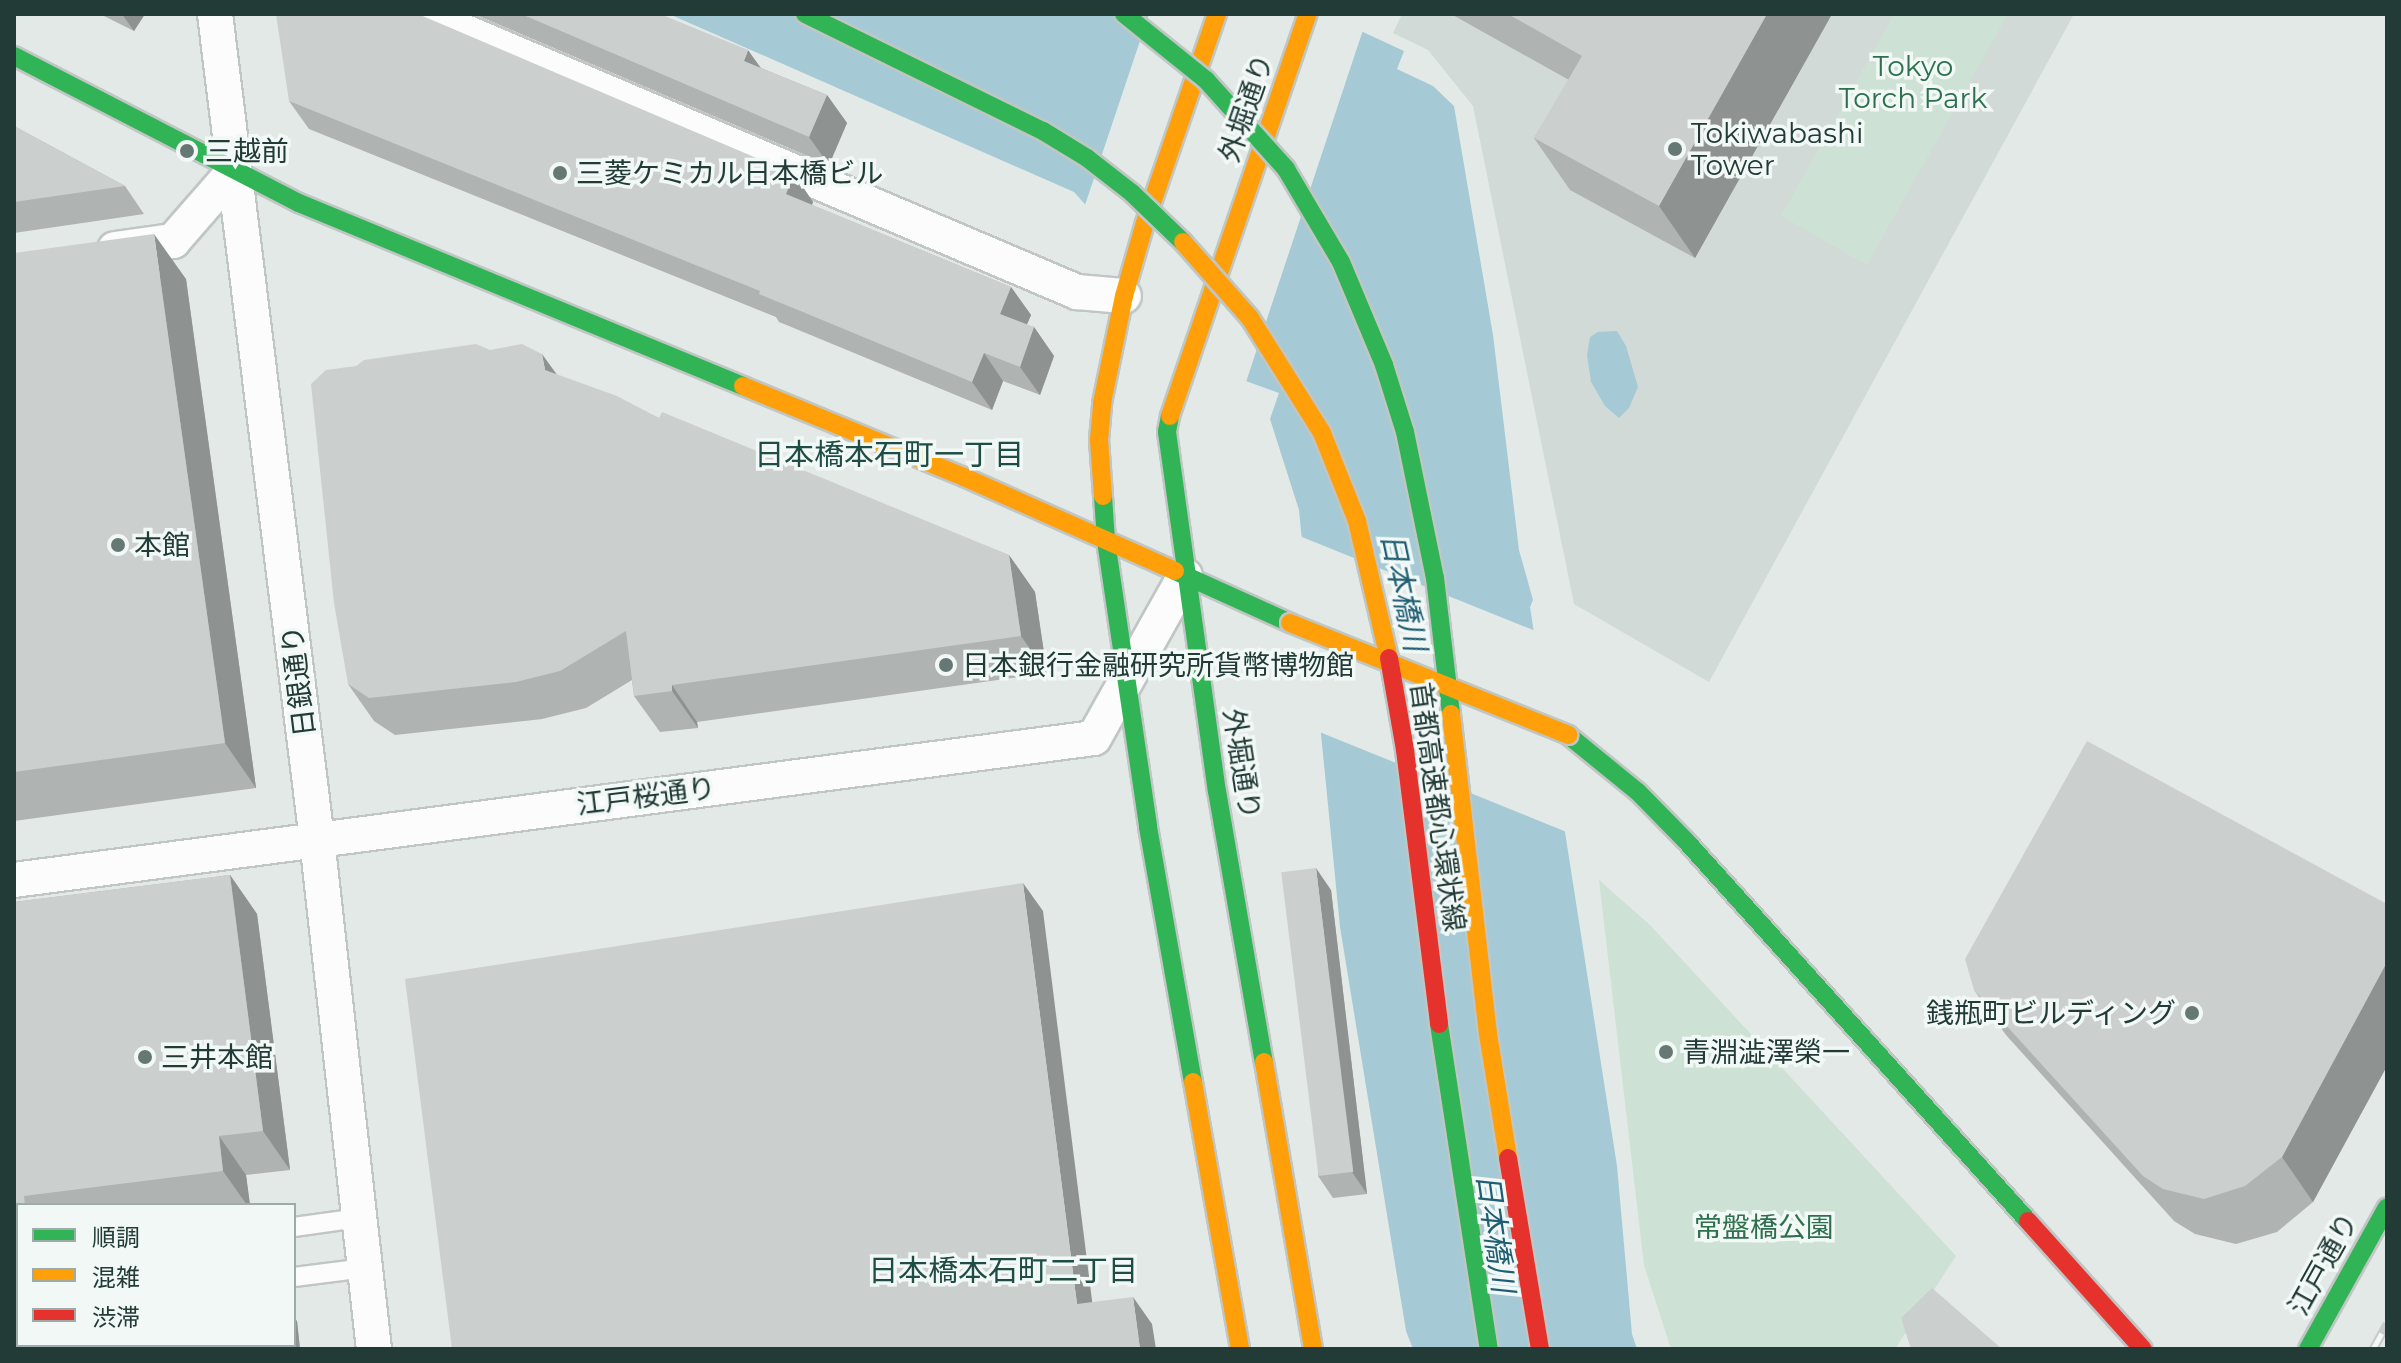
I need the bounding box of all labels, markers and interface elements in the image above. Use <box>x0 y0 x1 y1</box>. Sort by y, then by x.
park label: Tokyo Torch Park <box>1839 49 1987 115</box>
street label: 外堀通り <box>1212 50 1280 166</box>
place label: Tokiwabashi Tower <box>1691 116 1863 182</box>
place label: 三越前 <box>205 134 289 168</box>
marker: 三越前 <box>176 140 198 162</box>
marker: Tokiwabashi Tower <box>1666 140 1684 158</box>
place label: 三菱ケミカル日本橋ビル <box>576 156 884 190</box>
marker: 三菱ケミカル日本橋ビル <box>551 164 569 182</box>
district label: 日本橋本石町一丁目 <box>754 437 1024 473</box>
place label: 本館 <box>134 528 190 562</box>
water label: 日本橋川 <box>1373 530 1433 654</box>
marker: 本館 <box>109 536 127 554</box>
street label: 日銀通り <box>275 623 321 739</box>
place label: 日本銀行金融研究所貨幣博物館 <box>962 648 1354 682</box>
marker: 日本銀行金融研究所貨幣博物館 <box>937 656 955 674</box>
street label: 首都高速都心環状線 <box>1404 680 1472 934</box>
street label: 外堀通り <box>1217 706 1267 822</box>
street label: 江戸桜通り <box>574 771 718 821</box>
place label: 銭瓶町ビルディング <box>1924 996 2176 1030</box>
marker: 銭瓶町ビルディング <box>2183 1004 2201 1022</box>
place label: 青淵澁澤榮一 <box>1682 1035 1850 1069</box>
place label: 三井本館 <box>161 1040 273 1074</box>
marker: 青淵澁澤榮一 <box>1657 1043 1675 1061</box>
marker: 三井本館 <box>136 1048 154 1066</box>
water label: 日本橋川 <box>1469 1171 1521 1295</box>
legend <box>16 1203 296 1347</box>
street label: 江戸通り <box>2281 1207 2365 1321</box>
park label: 常盤橋公園 <box>1694 1210 1834 1244</box>
text: 順調 <box>92 1223 140 1252</box>
district label: 日本橋本石町二丁目 <box>868 1253 1138 1289</box>
text: 混雑 <box>92 1263 140 1292</box>
text: 渋滞 <box>92 1303 140 1332</box>

